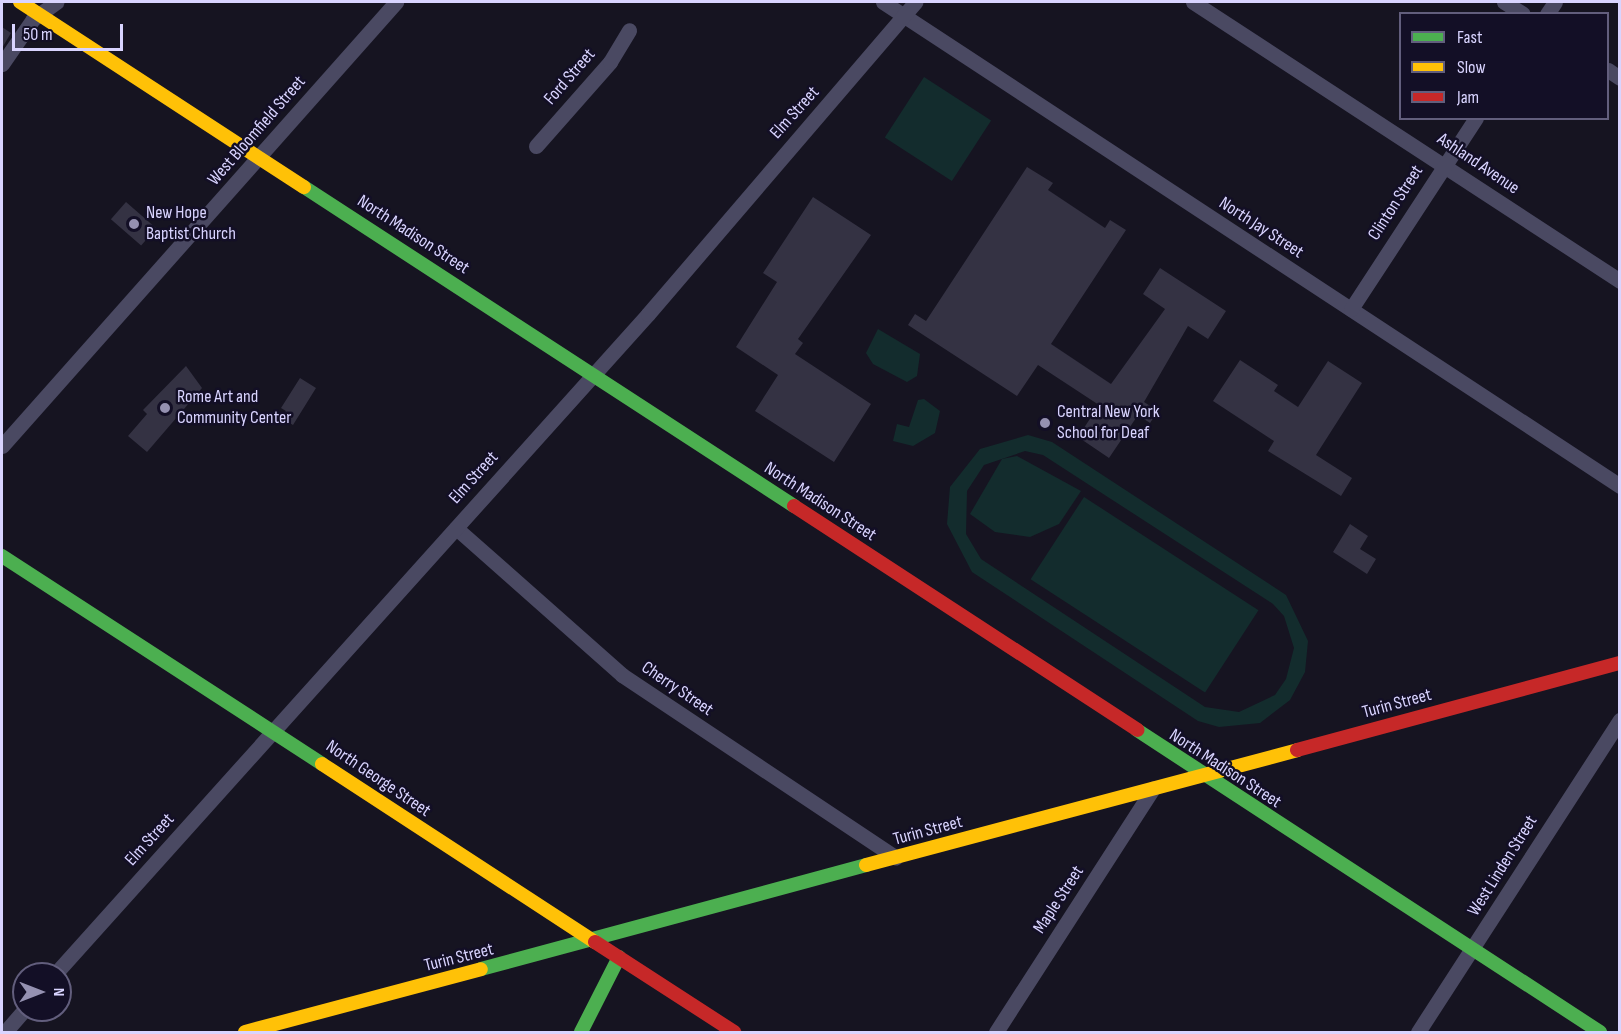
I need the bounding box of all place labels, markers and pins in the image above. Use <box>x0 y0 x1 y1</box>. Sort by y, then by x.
place label: New Hope Baptist Church <box>146 203 236 246</box>
marker: New Hope Baptist Church <box>127 217 141 231</box>
place label: Rome Art and Community Center <box>177 387 291 430</box>
marker: Rome Art and Community Center <box>158 401 172 415</box>
place label: Central New York School for Deaf <box>1057 402 1160 444</box>
marker: Central New York School for Deaf <box>1038 416 1052 430</box>

